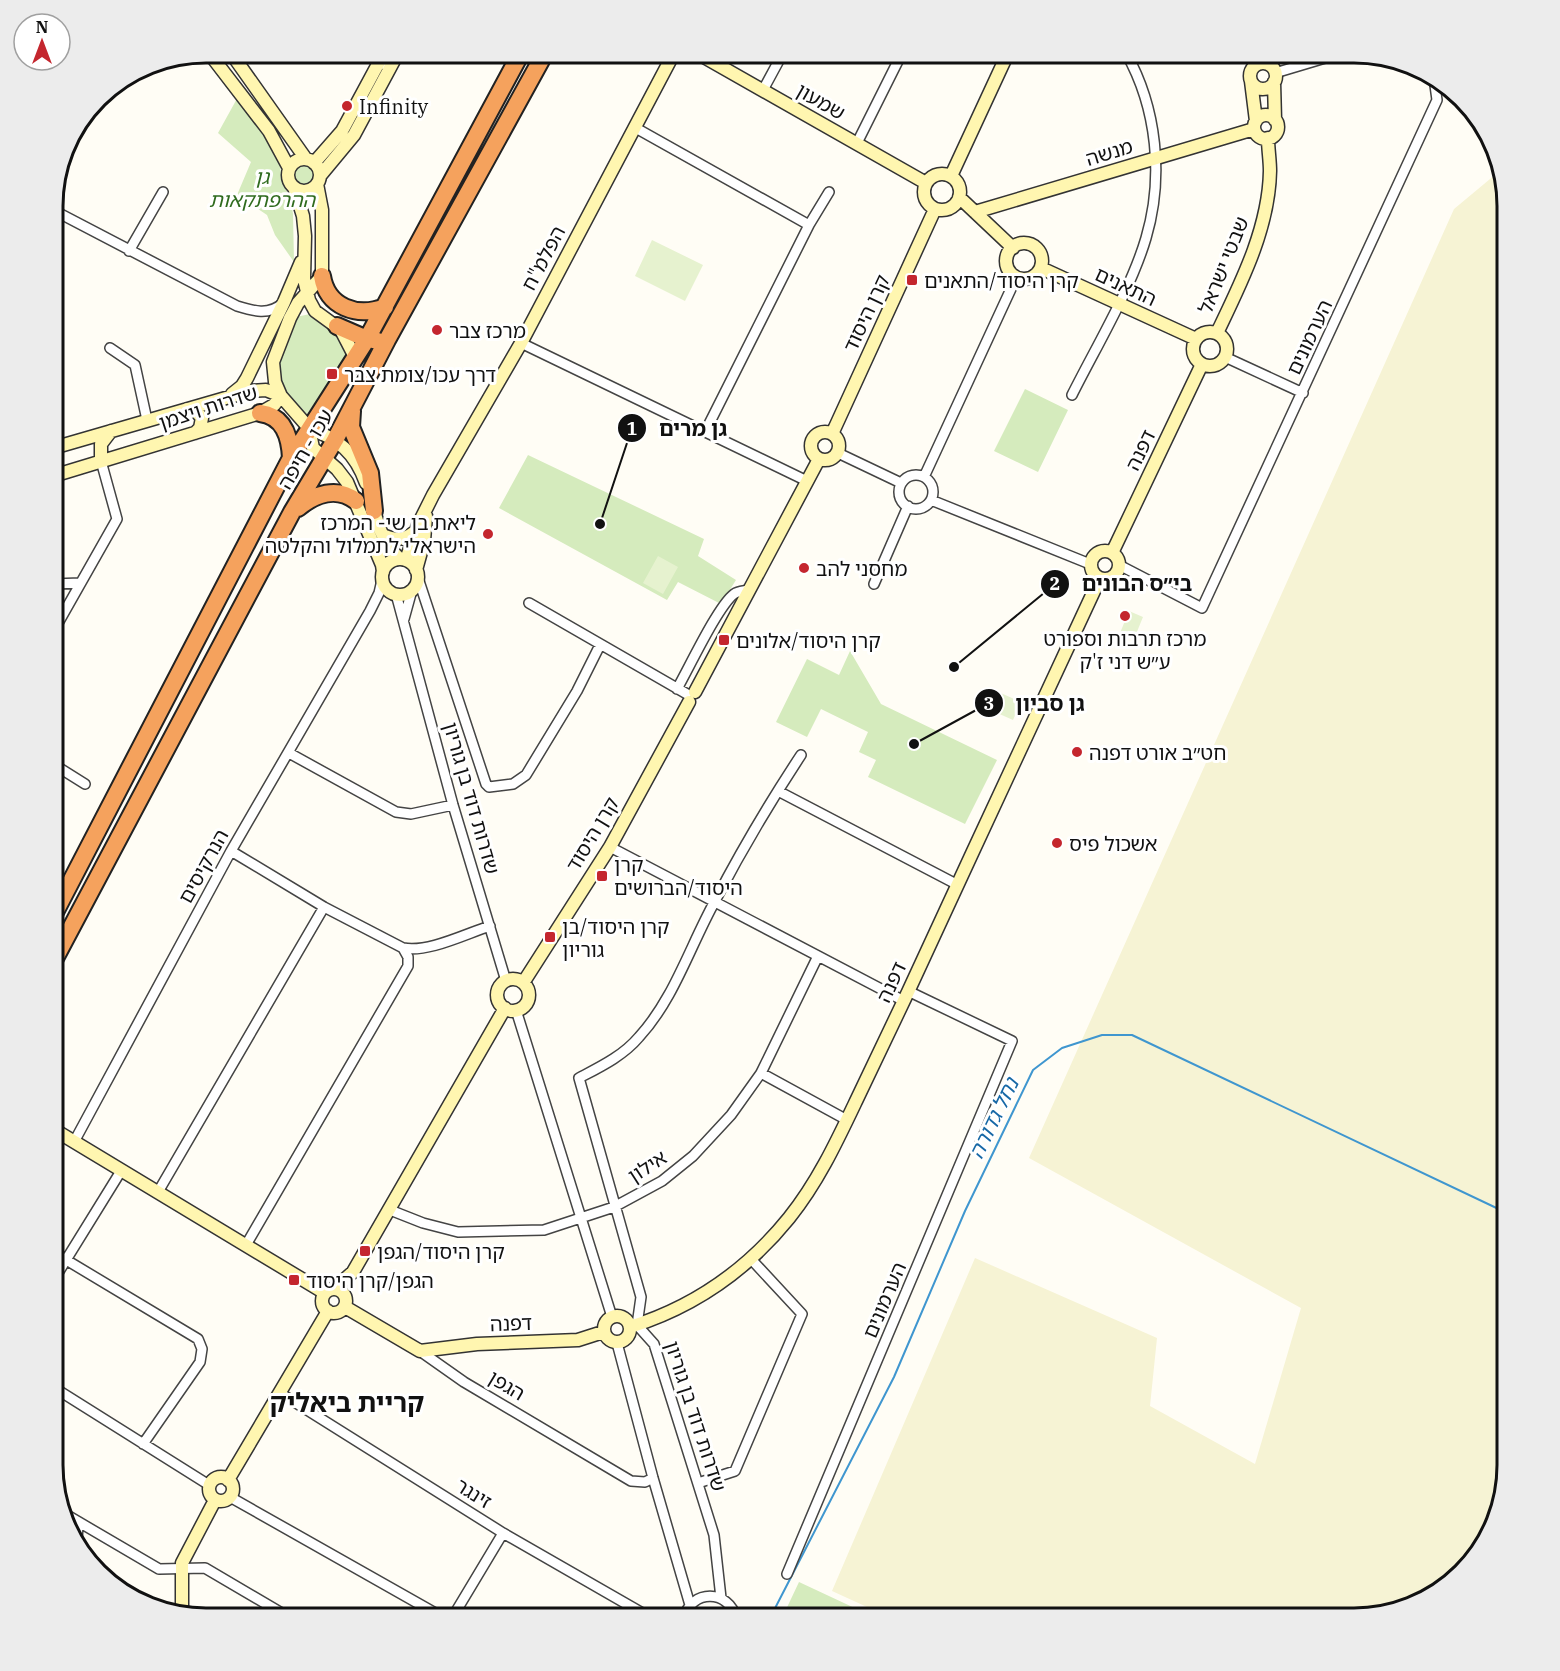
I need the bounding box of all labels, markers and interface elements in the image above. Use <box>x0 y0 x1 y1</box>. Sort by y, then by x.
north arrow <box>12 12 72 72</box>
text: N <box>36 17 48 37</box>
street label: שמעון <box>792 76 850 126</box>
place label: Infinity <box>359 93 428 120</box>
marker: Infinity <box>340 99 354 113</box>
street label: מנשה <box>1082 132 1136 172</box>
park label: גן ההרפתקאות <box>209 163 316 213</box>
street label: שבטי ישראל <box>1191 212 1255 318</box>
street label: הפלמ"ח <box>515 221 571 295</box>
street label: התאנים <box>1091 260 1161 312</box>
place label: קרן היסוד/התאנים <box>924 267 1079 294</box>
street label: קרן היסוד <box>836 270 896 356</box>
marker: קרן היסוד/התאנים <box>905 273 919 287</box>
street label: הערמונים <box>1280 295 1338 379</box>
place label: מרכז צבר <box>449 317 526 344</box>
marker: מרכז צבר <box>430 323 444 337</box>
place label: דרך עכו/צומת צבר <box>344 361 496 388</box>
marker: דרך עכו/צומת צבר <box>325 367 339 381</box>
street label: שדרות ויצמן <box>155 378 261 436</box>
street label: עכו - חיפה <box>271 404 339 494</box>
callout: גן מרים <box>617 409 739 448</box>
text: גן מרים <box>659 414 727 442</box>
text: 1 <box>627 417 638 440</box>
street label: דפנה <box>1119 425 1161 475</box>
place label: ליאת בן שי- המרכז הישראלי לתמלול והקלטה <box>265 509 476 559</box>
marker: ליאת בן שי- המרכז הישראלי לתמלול והקלטה <box>481 527 495 541</box>
place label: מחסני להב <box>816 555 908 582</box>
marker: מחסני להב <box>797 561 811 575</box>
callout: בי״ס הבונים <box>1040 564 1205 603</box>
text: בי״ס הבונים <box>1082 569 1192 597</box>
text: 2 <box>1050 572 1060 595</box>
marker: מרכז תרבות וספורט ע״ש דני ז'ק <box>1118 609 1132 623</box>
place label: מרכז תרבות וספורט ע״ש דני ז'ק <box>1043 625 1207 675</box>
place label: קרן היסוד/אלונים <box>736 627 881 654</box>
marker: קרן היסוד/אלונים <box>717 633 731 647</box>
callout: גן סביון <box>974 684 1097 723</box>
text: גן סביון <box>1015 689 1085 717</box>
text: 3 <box>984 692 994 715</box>
street label: שדרות דוד בן גוריון <box>437 719 507 877</box>
place label: חט״ב אורט דפנה <box>1089 739 1226 766</box>
marker: חט״ב אורט דפנה <box>1070 745 1084 759</box>
street label: קרן היסוד <box>559 792 625 876</box>
street label: הנרקיסים <box>172 824 234 908</box>
place label: אשכול פיס <box>1069 830 1157 857</box>
marker: אשכול פיס <box>1050 836 1064 850</box>
place label: קרן היסוד/הברושים <box>614 851 743 901</box>
marker: קרן היסוד/הברושים <box>595 869 609 883</box>
place label: קרן היסוד/בן גוריון <box>562 913 670 963</box>
marker: קרן היסוד/בן גוריון <box>543 930 557 944</box>
street label: דפנה <box>870 957 912 1007</box>
water label: נחל גדורה <box>961 1071 1025 1163</box>
street label: אילון <box>622 1143 672 1189</box>
place label: קרן היסוד/הגפן <box>377 1238 505 1265</box>
marker: קרן היסוד/הגפן <box>358 1244 372 1258</box>
street label: הערמונים <box>856 1258 912 1342</box>
place label: הגפן/קרן היסוד <box>306 1267 434 1294</box>
marker: הגפן/קרן היסוד <box>287 1273 301 1287</box>
street label: דפנה <box>489 1309 533 1337</box>
street label: שדרות דוד בן גוריון <box>659 1337 733 1495</box>
street label: הגפן <box>484 1364 530 1406</box>
district label: קריית ביאליק <box>270 1385 424 1419</box>
street label: זינגר <box>451 1471 497 1515</box>

